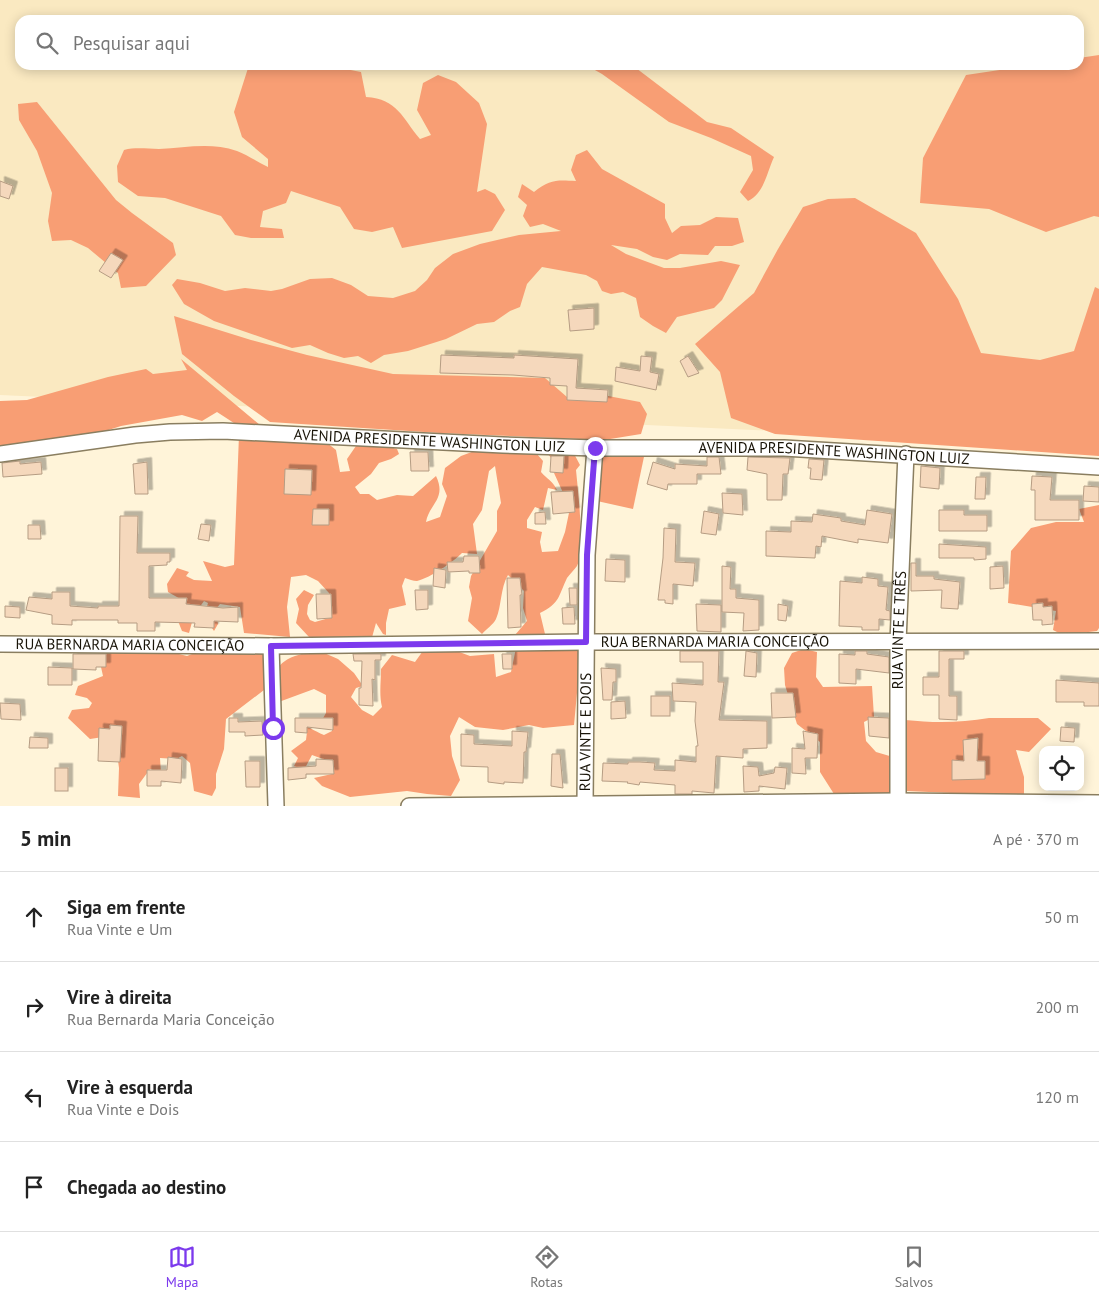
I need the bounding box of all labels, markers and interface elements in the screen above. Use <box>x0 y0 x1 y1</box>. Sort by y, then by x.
search box <box>15 15 1084 70</box>
icon: search <box>33 29 61 57</box>
text: Pesquisar aqui <box>73 31 190 55</box>
street label: AVENIDA PRESIDENTE WASHINGTON LUIZ <box>293 425 565 456</box>
route end <box>584 437 607 460</box>
street label: AVENIDA PRESIDENTE WASHINGTON LUIZ <box>699 438 970 468</box>
street label: RUA VINTE E TRÊS <box>888 570 910 689</box>
street label: RUA BERNARDA MARIA CONCEIÇÃO <box>601 632 829 651</box>
street label: RUA BERNARDA MARIA CONCEIÇÃO <box>16 634 244 655</box>
street label: RUA VINTE E DOIS <box>575 673 595 791</box>
route start <box>262 717 285 740</box>
map controls <box>1039 746 1084 791</box>
button: locate <box>1039 746 1084 791</box>
text: 5 min <box>20 825 71 852</box>
text: A pé · 370 m <box>993 829 1079 849</box>
text: Siga em frente <box>67 895 185 919</box>
icon: ahead <box>20 903 48 931</box>
text: 50 m <box>1044 907 1079 927</box>
text: Rua Vinte e Um <box>67 919 172 939</box>
text: Vire à direita <box>67 985 172 1009</box>
icon: right <box>20 993 48 1021</box>
text: 200 m <box>1036 997 1079 1017</box>
text: Rua Bernarda Maria Conceição <box>67 1009 274 1029</box>
text: Vire à esquerda <box>67 1075 193 1099</box>
icon: left <box>20 1083 48 1111</box>
text: 120 m <box>1036 1087 1079 1107</box>
text: Rua Vinte e Dois <box>67 1099 179 1119</box>
icon: arrive <box>20 1173 48 1201</box>
text: Chegada ao destino <box>67 1175 226 1199</box>
tab: Mapa <box>166 1243 198 1291</box>
tab: Rotas <box>530 1243 563 1291</box>
tab: Salvos <box>895 1243 933 1291</box>

